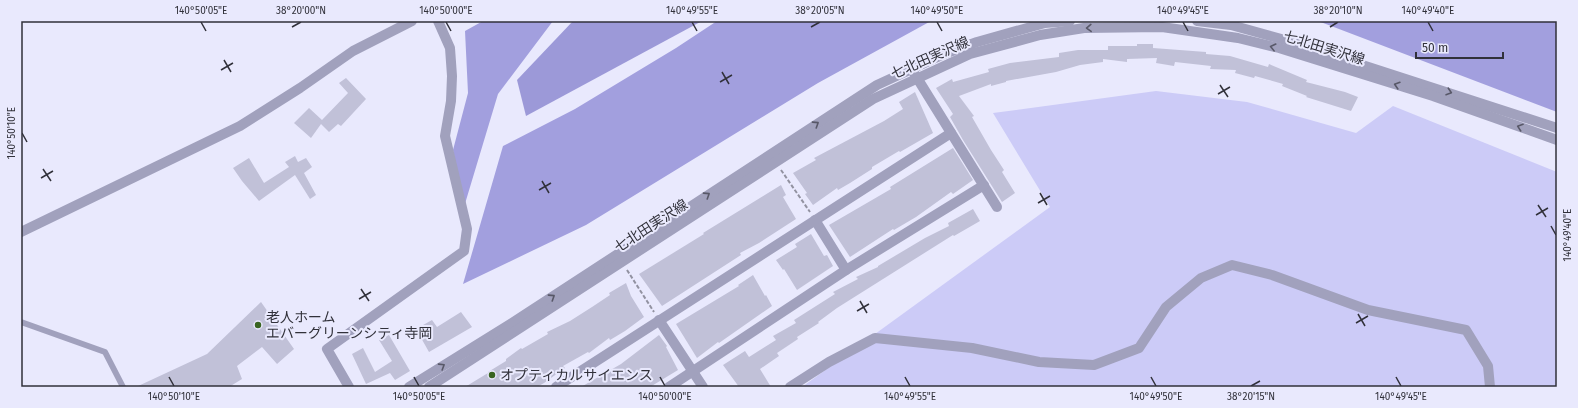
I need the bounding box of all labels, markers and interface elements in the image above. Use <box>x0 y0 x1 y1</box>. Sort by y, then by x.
text: 140°50'05"E <box>175 5 227 17</box>
text: 38°20'00"N <box>276 5 326 17</box>
text: 140°50'00"E <box>419 5 473 17</box>
text: 140°49'55"E <box>666 5 718 17</box>
text: 38°20'05"N <box>795 5 845 17</box>
text: 140°49'50"E <box>911 5 963 17</box>
text: 140°49'45"E <box>1157 5 1209 17</box>
text: 38°20'10"N <box>1314 5 1362 17</box>
text: 140°49'40"E <box>1402 5 1454 17</box>
one-way arrow <box>1086 24 1092 33</box>
street label: 七北田実沢線 <box>1281 28 1367 68</box>
street label: 七北田実沢線 <box>888 33 972 83</box>
scale bar <box>1416 34 1503 60</box>
text: 50 m <box>1422 41 1448 55</box>
one-way arrow <box>1270 43 1276 51</box>
one-way arrow <box>1394 81 1401 90</box>
one-way arrow <box>1446 88 1453 96</box>
text: 140°50'10"E <box>6 107 18 159</box>
one-way arrow <box>812 121 819 129</box>
one-way arrow <box>1517 123 1524 132</box>
one-way arrow <box>703 193 710 200</box>
street label: 七北田実沢線 <box>611 196 691 256</box>
text: 140°49'40"E <box>1562 209 1574 261</box>
one-way arrow <box>548 294 555 301</box>
place label: 老人ホーム エバーグリーンシティ寺岡 <box>266 309 432 342</box>
marker: 老人ホーム エバーグリーンシティ寺岡 <box>253 320 263 330</box>
one-way arrow <box>438 364 445 371</box>
place label: オプティカルサイエンス <box>500 367 653 384</box>
marker: オプティカルサイエンス <box>487 370 497 380</box>
text: 140°50'10"E <box>148 391 200 403</box>
text: 140°50'05"E <box>393 391 445 403</box>
text: 140°50'00"E <box>638 391 692 403</box>
text: 140°49'55"E <box>884 391 936 403</box>
text: 140°49'50"E <box>1130 391 1182 403</box>
text: 38°20'15"N <box>1227 391 1275 403</box>
text: 140°49'45"E <box>1375 391 1427 403</box>

